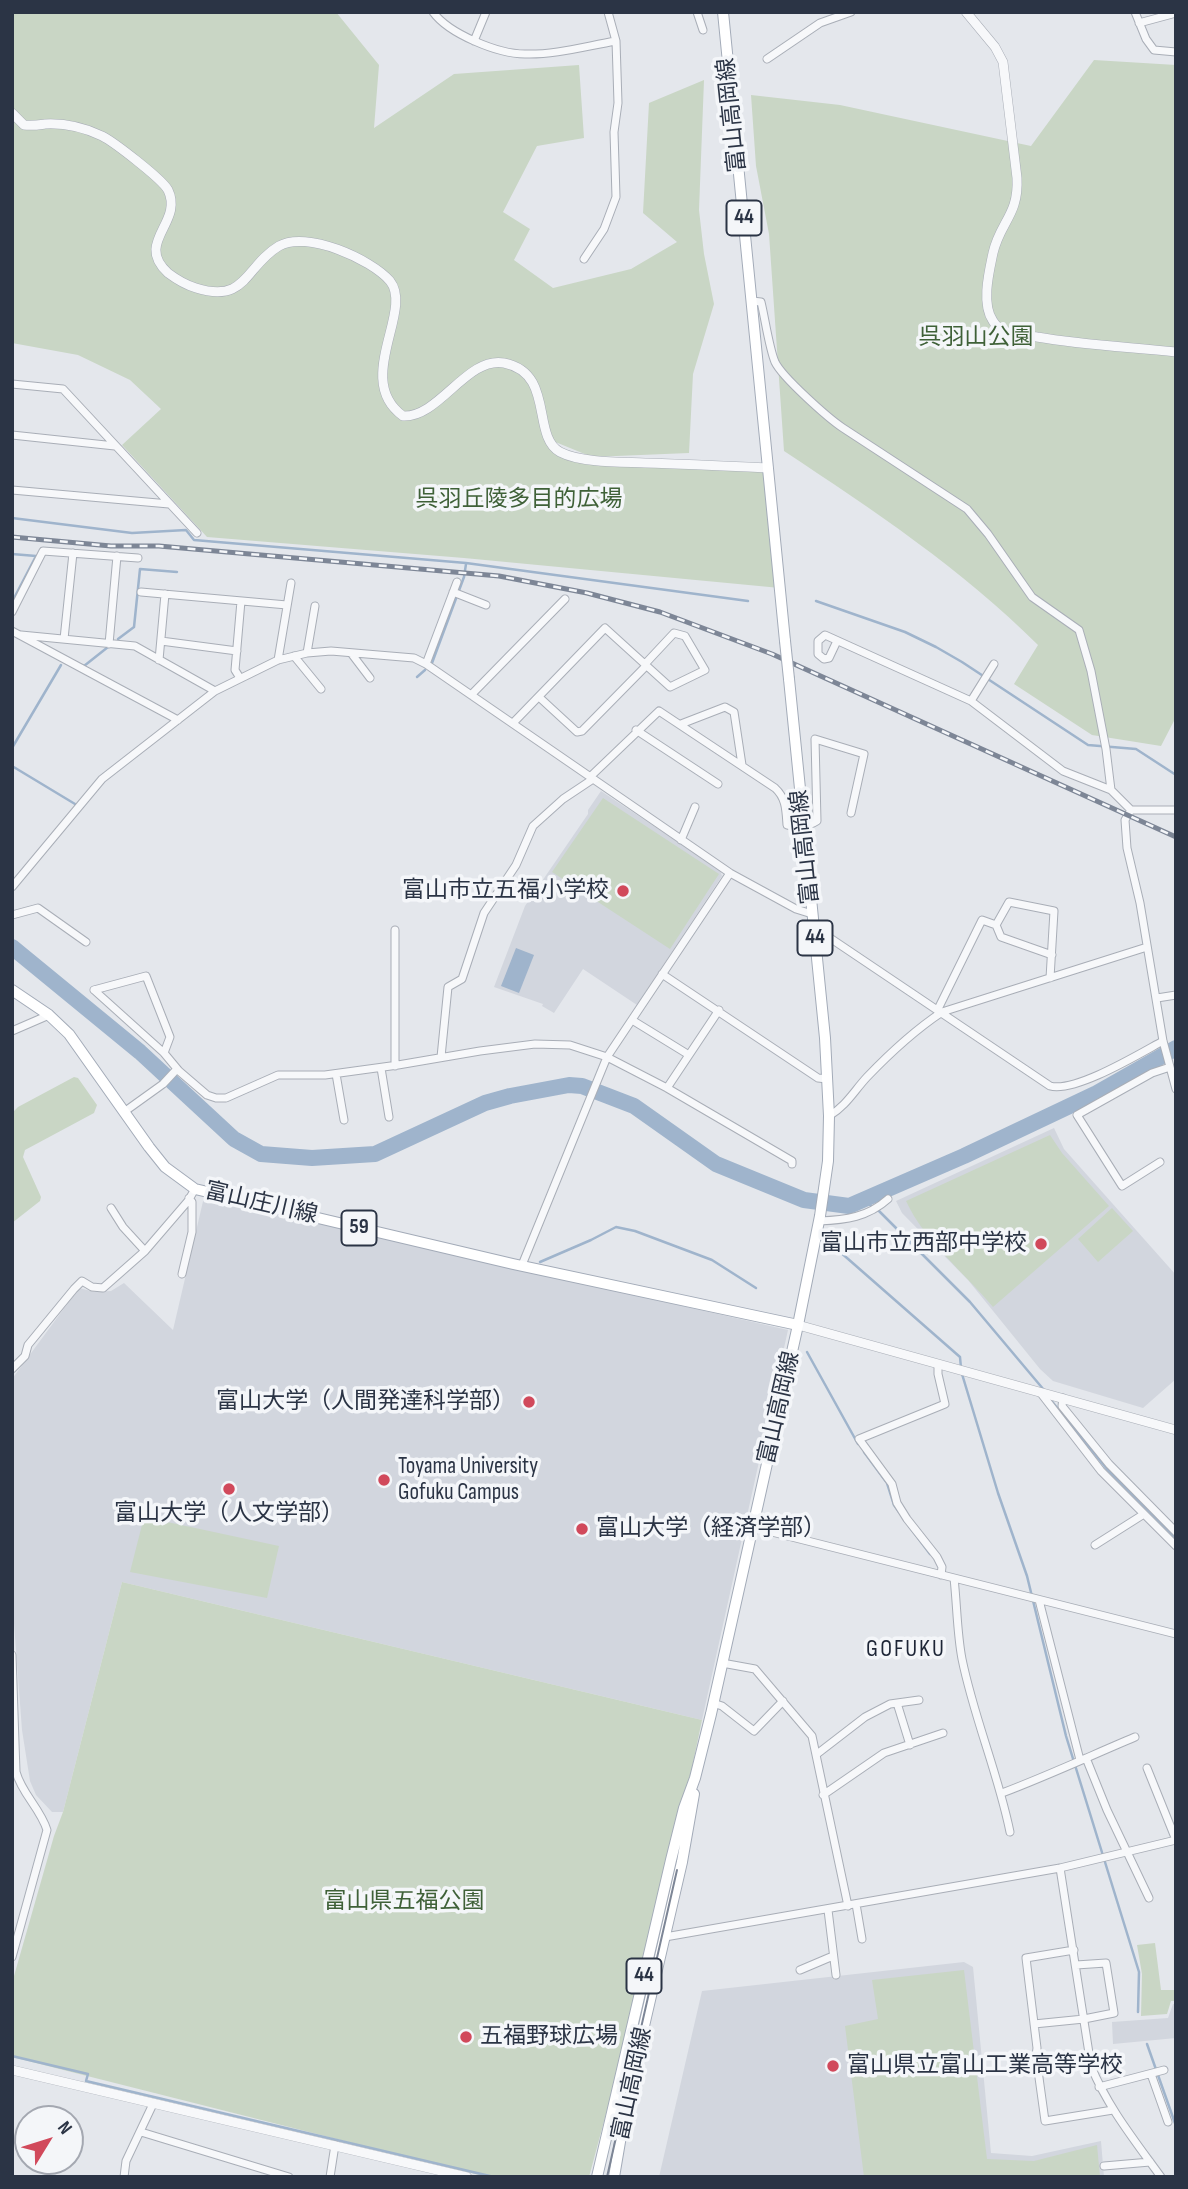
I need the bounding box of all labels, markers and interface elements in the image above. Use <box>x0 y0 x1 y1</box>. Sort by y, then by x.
street label: 富山高岡線 <box>713 56 753 174</box>
road number: 44 <box>726 200 762 235</box>
park label: 呉羽山公園 <box>919 324 1033 352</box>
park label: 呉羽丘陵多目的広場 <box>416 486 622 514</box>
street label: 富山高岡線 <box>786 788 826 906</box>
place label: 富山市立五福小学校 <box>402 877 609 905</box>
marker: 富山市立五福小学校 <box>615 883 631 899</box>
road number: 44 <box>798 920 832 956</box>
street label: 富山庄川線 <box>202 1178 320 1230</box>
road number: 59 <box>342 1210 376 1246</box>
place label: 富山市立西部中学校 <box>820 1230 1027 1258</box>
marker: 富山市立西部中学校 <box>1033 1236 1049 1252</box>
street label: 富山高岡線 <box>754 1349 806 1467</box>
place label: 富山大学（人間発達科学部） <box>216 1388 515 1416</box>
marker: 富山大学（人間発達科学部） <box>521 1394 537 1410</box>
place label: Toyama University Gofuku Campus <box>398 1453 538 1507</box>
marker: Toyama University Gofuku Campus <box>376 1472 392 1488</box>
marker: 富山大学（人文学部） <box>221 1481 237 1497</box>
place label: 富山大学（人文学部） <box>114 1500 344 1528</box>
place label: 富山大学（経済学部） <box>596 1515 826 1543</box>
marker: 富山大学（経済学部） <box>574 1521 590 1537</box>
district label: GOFUKU <box>867 1636 945 1664</box>
park label: 富山県五福公園 <box>324 1888 484 1916</box>
road number: 44 <box>626 1958 662 1994</box>
place label: 五福野球広場 <box>480 2023 618 2051</box>
street label: 富山高岡線 <box>608 2025 658 2143</box>
marker: 五福野球広場 <box>458 2029 474 2045</box>
place label: 富山県立富山工業高等学校 <box>847 2052 1123 2080</box>
marker: 富山県立富山工業高等学校 <box>825 2058 841 2074</box>
north arrow <box>14 2105 84 2175</box>
text: N <box>52 2117 77 2139</box>

